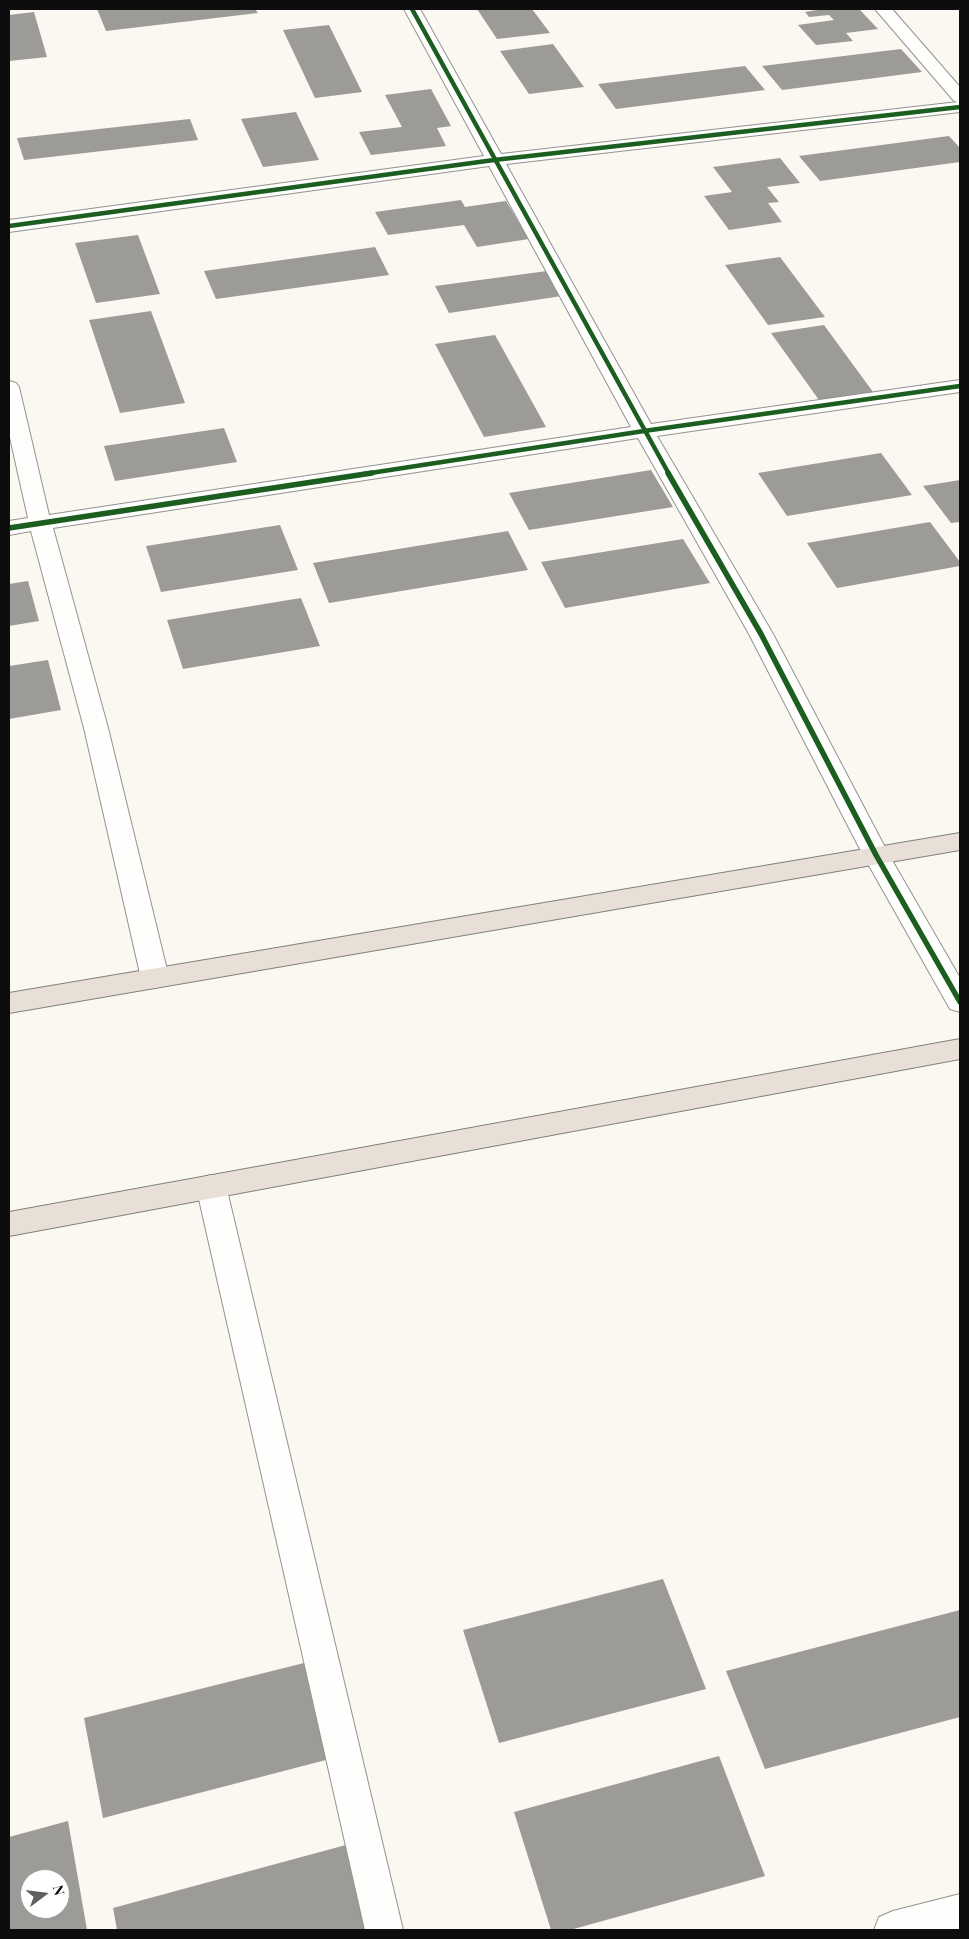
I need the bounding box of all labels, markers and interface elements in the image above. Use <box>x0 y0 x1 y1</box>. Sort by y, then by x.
north arrow <box>20 1869 70 1919</box>
text: N <box>49 1883 69 1898</box>

